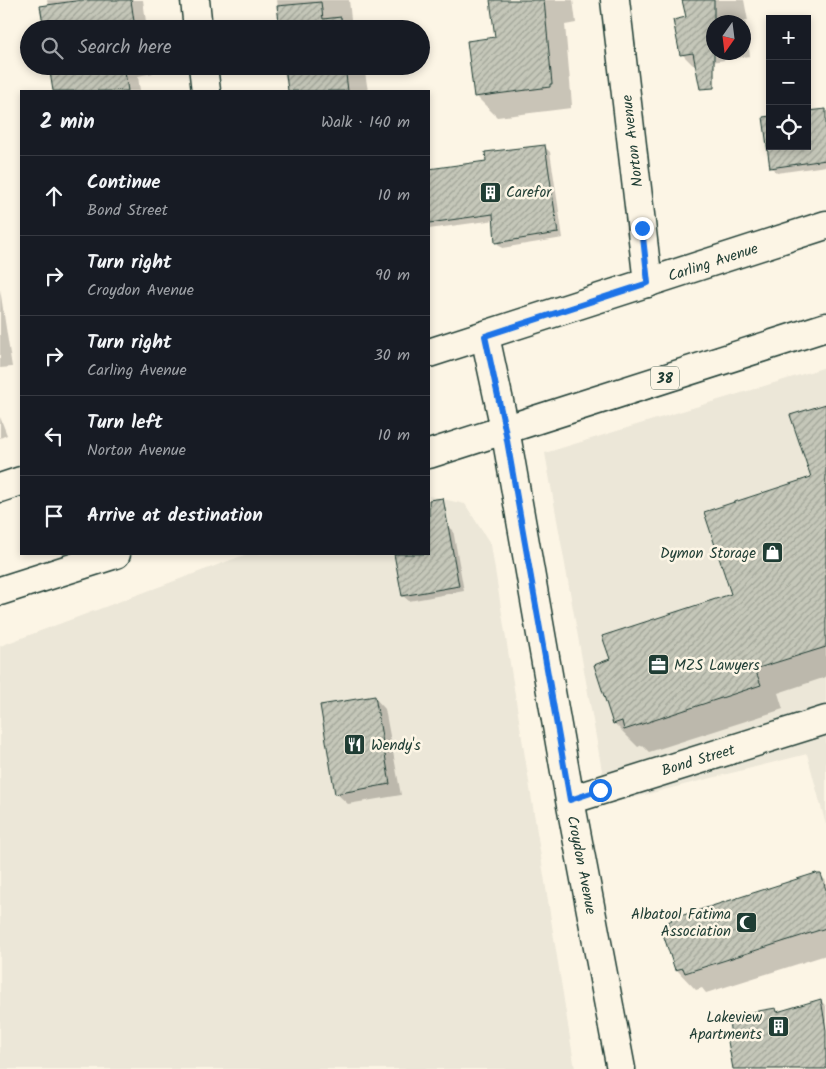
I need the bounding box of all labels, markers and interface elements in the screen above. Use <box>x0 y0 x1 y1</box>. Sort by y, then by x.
north arrow <box>706 15 751 60</box>
map controls <box>766 15 811 150</box>
button: + <box>766 15 811 60</box>
search box <box>20 20 430 75</box>
text: Search here <box>78 33 172 63</box>
icon: search <box>38 34 66 62</box>
button: − <box>766 60 811 105</box>
street label: Norton Avenue <box>615 93 651 188</box>
button: locate <box>766 105 811 150</box>
text: 2 min <box>40 106 95 139</box>
text: Walk · 140 m <box>321 110 410 135</box>
text: Continue <box>87 168 160 198</box>
building icon: Carefor <box>478 180 502 204</box>
place label: Carefor <box>506 181 552 205</box>
icon: ahead <box>40 182 68 210</box>
text: 10 m <box>378 183 410 208</box>
text: Bond Street <box>87 198 168 223</box>
route end <box>631 217 654 240</box>
street label: Carling Avenue <box>665 237 762 289</box>
text: Turn right <box>87 248 172 278</box>
icon: right <box>40 262 68 290</box>
text: 90 m <box>375 263 410 288</box>
text: Croydon Avenue <box>87 278 194 303</box>
text: Turn right <box>87 328 172 358</box>
icon: right <box>40 342 68 370</box>
text: 30 m <box>374 343 410 368</box>
text: Carling Avenue <box>87 358 187 383</box>
road number: 38 <box>651 366 679 389</box>
text: Turn left <box>87 408 162 438</box>
icon: left <box>40 422 68 450</box>
text: 10 m <box>378 423 410 448</box>
text: Norton Avenue <box>87 438 186 463</box>
text: Arrive at destination <box>87 501 263 531</box>
icon: arrive <box>40 502 68 530</box>
shop icon: Dymon Storage <box>760 541 784 565</box>
place label: Dymon Storage <box>660 542 756 566</box>
office icon: MZS Lawyers <box>646 653 670 677</box>
place label: MZS Lawyers <box>674 654 760 678</box>
restaurant icon: Wendy's <box>343 733 367 757</box>
place label: Wendy's <box>371 734 421 758</box>
street label: Bond Street <box>658 738 738 784</box>
route start <box>589 779 612 802</box>
street label: Croydon Avenue <box>560 814 602 917</box>
place label: Albatool Fatima Association <box>631 903 731 944</box>
mosque icon: Albatool Fatima Association <box>735 911 759 935</box>
place label: Lakeview Apartments <box>689 1006 763 1047</box>
building icon: Lakeview Apartments <box>766 1014 790 1038</box>

